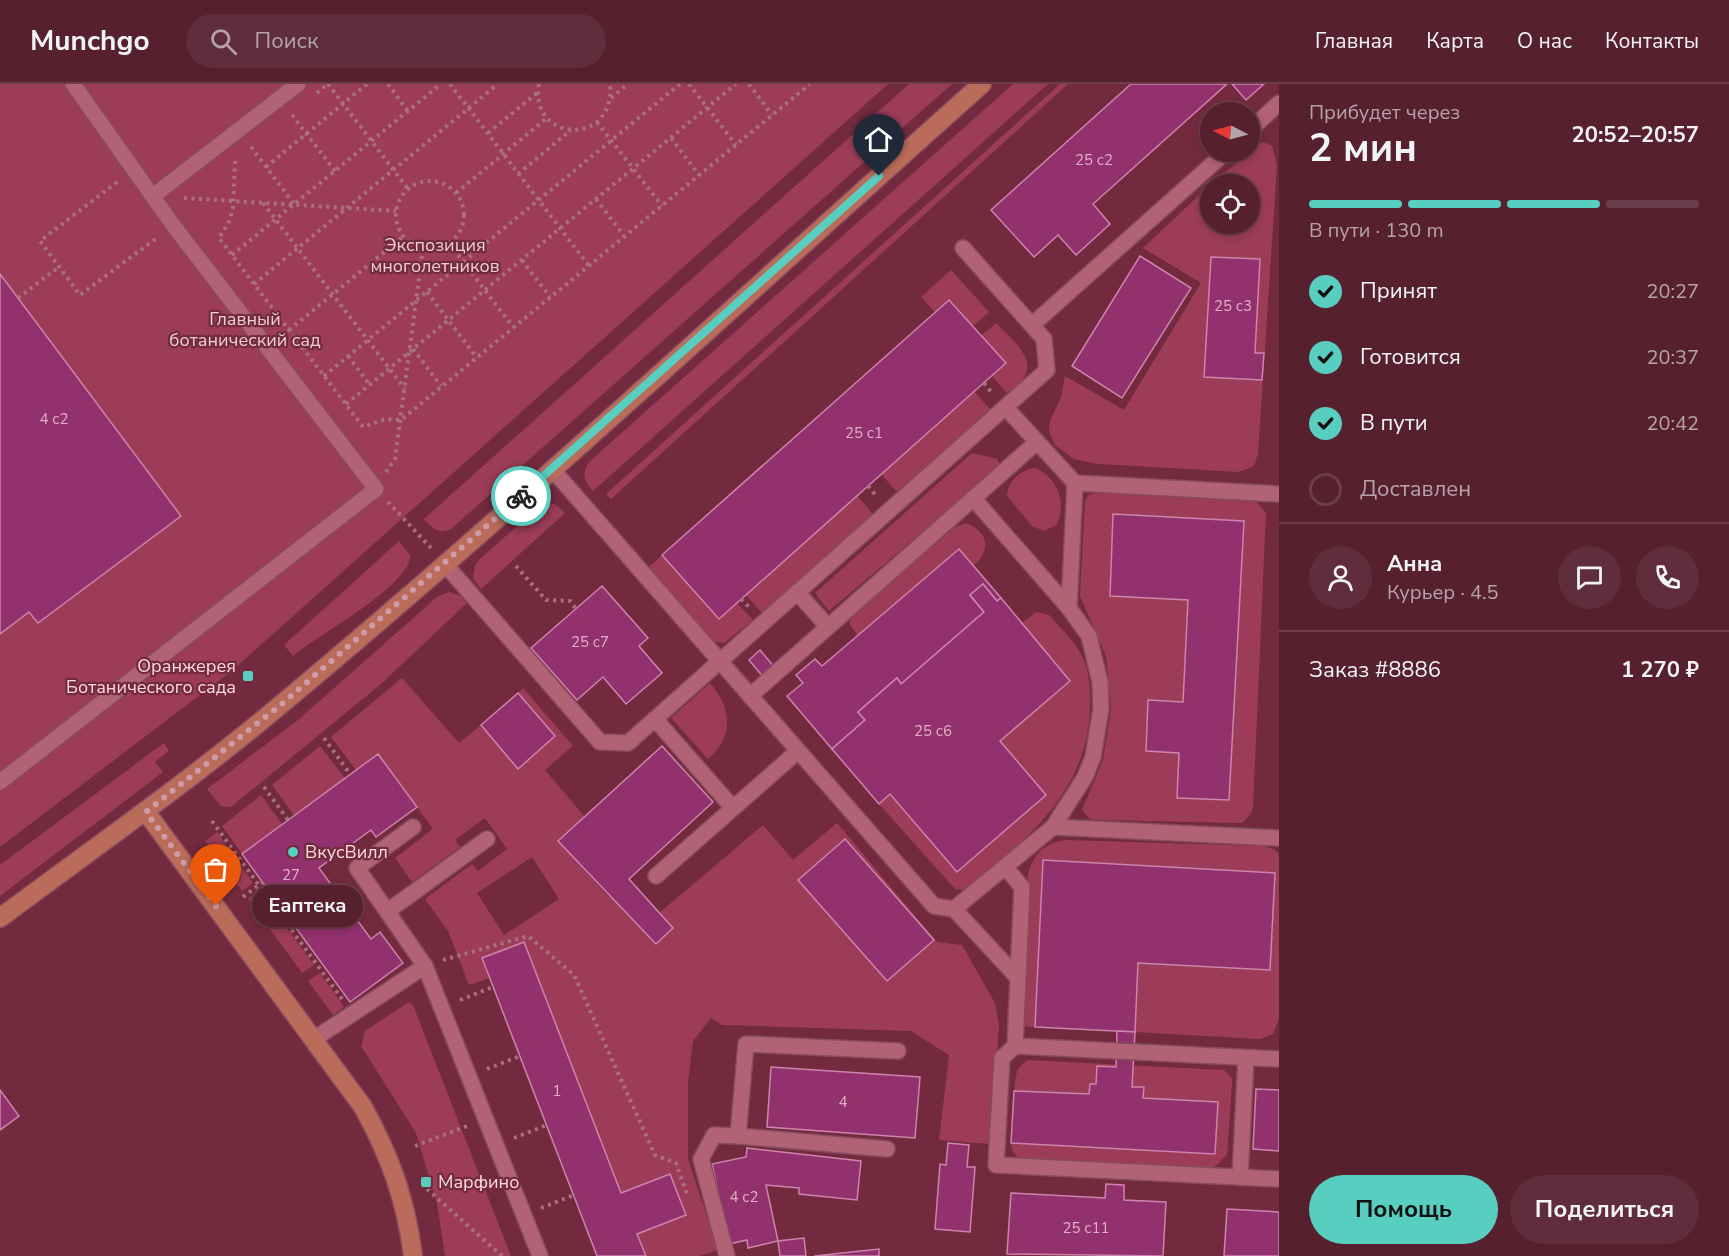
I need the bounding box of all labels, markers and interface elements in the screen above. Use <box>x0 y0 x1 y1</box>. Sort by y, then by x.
search box <box>186 14 606 68</box>
text: Munchgo <box>30 22 150 60</box>
icon: search <box>207 25 240 58</box>
text: Поиск <box>255 26 318 56</box>
text: Главная <box>1315 27 1393 55</box>
text: Карта <box>1426 27 1484 55</box>
text: О нас <box>1517 27 1572 55</box>
text: Контакты <box>1605 27 1699 55</box>
text: Прибудет через <box>1309 99 1460 126</box>
north arrow <box>1200 102 1260 162</box>
map controls <box>1200 102 1260 234</box>
pin <box>853 114 904 176</box>
text: 20:52–20:57 <box>1571 120 1699 150</box>
text: 2 мин <box>1309 122 1417 175</box>
icon: home <box>862 123 895 156</box>
house number: 25 с2 <box>1075 150 1113 170</box>
button: locate <box>1200 174 1260 234</box>
text: В пути · 130 m <box>1309 217 1444 244</box>
park label: Экспозиция многолетников <box>370 233 500 278</box>
icon: check <box>1309 275 1342 308</box>
text: Принят <box>1360 276 1437 306</box>
text: 20:27 <box>1646 278 1699 305</box>
house number: 25 с3 <box>1214 296 1252 316</box>
park label: Главный ботанический сад <box>169 307 321 352</box>
icon: check <box>1309 341 1342 374</box>
text: Готовится <box>1360 342 1461 372</box>
text: 20:37 <box>1646 344 1699 371</box>
icon: check <box>1309 407 1342 440</box>
text: В пути <box>1360 408 1428 438</box>
house number: 4 с2 <box>40 409 68 429</box>
text: 20:42 <box>1646 410 1699 437</box>
house number: 25 с1 <box>845 423 883 443</box>
courier <box>491 466 551 526</box>
text: Доставлен <box>1360 474 1471 504</box>
icon: bike <box>505 480 538 513</box>
button: person <box>1309 546 1372 609</box>
button: chat <box>1558 546 1621 609</box>
button: phone <box>1636 546 1699 609</box>
text: Анна <box>1387 549 1442 579</box>
text: Курьер · 4.5 <box>1387 579 1499 606</box>
house number: 25 с7 <box>571 632 609 652</box>
place label: Оранжерея Ботанического сада <box>66 654 236 699</box>
text: Заказ #8886 <box>1309 655 1441 685</box>
text: 1 270 ₽ <box>1621 655 1699 685</box>
marker: Оранжерея Ботанического сада <box>241 669 255 683</box>
house number: 25 с6 <box>914 721 952 741</box>
place label: ВкусВилл <box>305 840 388 864</box>
pin <box>190 844 241 906</box>
marker: ВкусВилл <box>286 845 300 859</box>
icon: bag <box>199 853 232 886</box>
house number: 27 <box>282 865 300 885</box>
callout: Еаптека <box>252 885 363 927</box>
text: Еаптека <box>268 892 347 919</box>
house number: 1 <box>552 1081 562 1101</box>
house number: 4 <box>838 1092 848 1112</box>
place label: Марфино <box>438 1170 519 1194</box>
marker: Марфино <box>419 1175 433 1189</box>
button: Помощь <box>1309 1175 1498 1244</box>
button: Поделиться <box>1510 1175 1699 1244</box>
house number: 4 с2 <box>730 1187 758 1207</box>
house number: 25 с11 <box>1063 1218 1109 1238</box>

